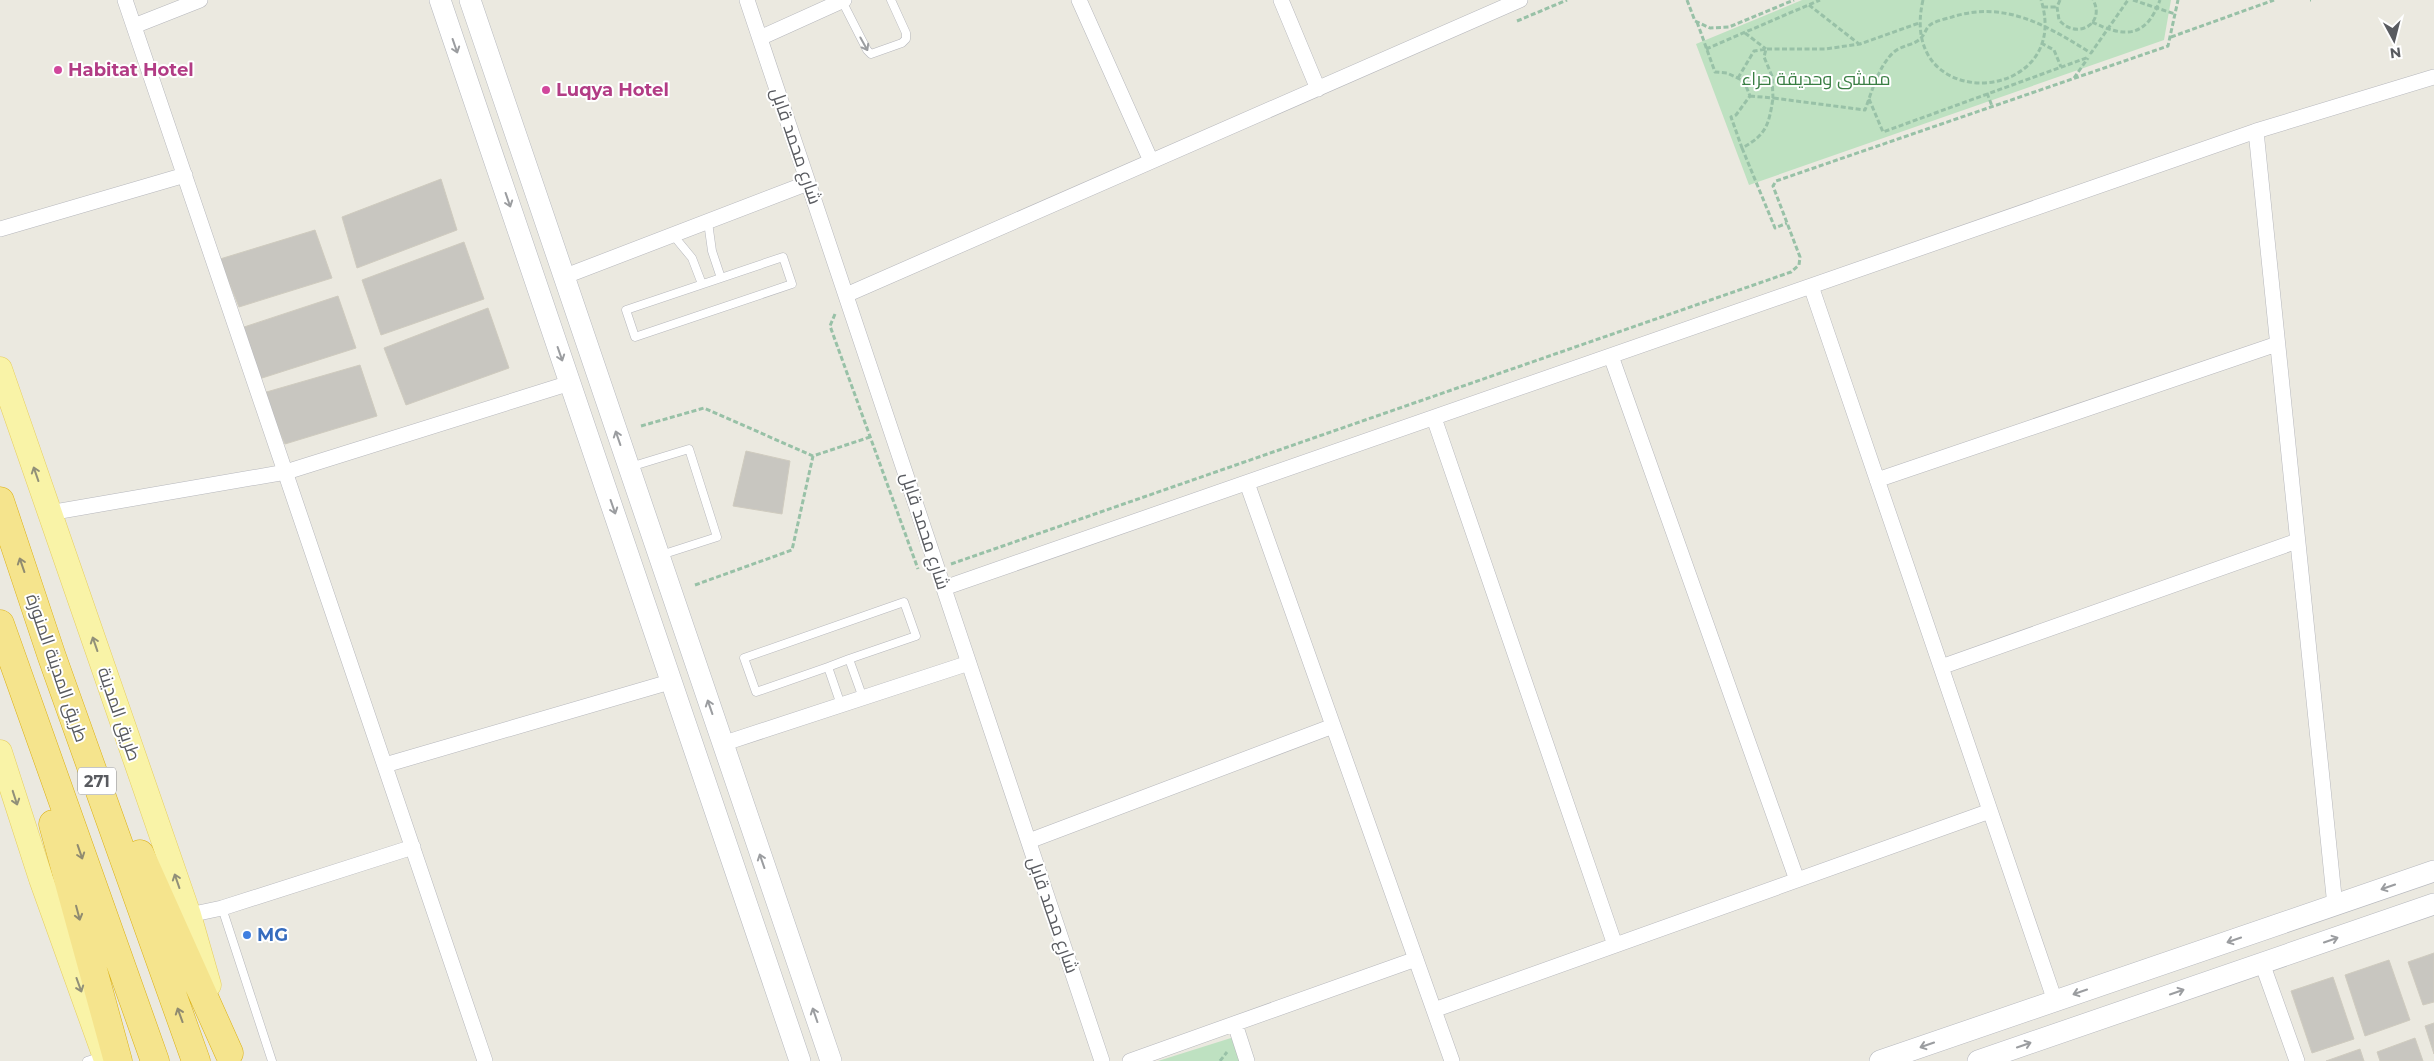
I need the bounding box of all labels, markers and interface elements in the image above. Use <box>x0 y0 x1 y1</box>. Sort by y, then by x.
north arrow <box>2369 15 2419 65</box>
one-way arrow <box>860 37 870 51</box>
one-way arrow <box>451 38 461 54</box>
text: N <box>2389 43 2402 63</box>
place label: Habitat Hotel <box>68 59 194 81</box>
marker: Habitat Hotel <box>52 64 64 76</box>
park label: ممشى وحديقة حراء <box>1742 68 1890 90</box>
place label: Luqya Hotel <box>556 79 669 101</box>
marker: Luqya Hotel <box>540 84 552 96</box>
street label: شارع محمد قابل <box>765 85 826 208</box>
one-way arrow <box>504 192 513 207</box>
one-way arrow <box>556 346 565 361</box>
one-way arrow <box>613 430 622 446</box>
one-way arrow <box>31 467 40 483</box>
street label: شارع محمد قابل <box>895 470 954 593</box>
one-way arrow <box>609 499 618 515</box>
one-way arrow <box>17 557 26 573</box>
street label: طريق المدينة المنورة <box>20 591 93 745</box>
one-way arrow <box>89 637 99 653</box>
street label: طريق المدينة <box>92 664 145 764</box>
one-way arrow <box>704 700 714 716</box>
road number: 271 <box>78 768 116 794</box>
one-way arrow <box>11 790 20 806</box>
one-way arrow <box>76 843 86 859</box>
one-way arrow <box>757 854 766 870</box>
street label: شارع محمد قابل <box>1022 854 1083 977</box>
one-way arrow <box>171 873 181 889</box>
one-way arrow <box>2380 883 2396 893</box>
one-way arrow <box>73 905 83 921</box>
place label: MG <box>257 924 288 946</box>
marker: MG <box>241 929 253 941</box>
one-way arrow <box>2323 935 2338 944</box>
one-way arrow <box>2227 936 2242 945</box>
one-way arrow <box>75 977 84 992</box>
one-way arrow <box>2169 987 2185 997</box>
one-way arrow <box>2073 988 2089 998</box>
one-way arrow <box>175 1008 184 1023</box>
one-way arrow <box>810 1008 819 1023</box>
one-way arrow <box>2015 1040 2031 1049</box>
one-way arrow <box>1919 1041 1935 1050</box>

